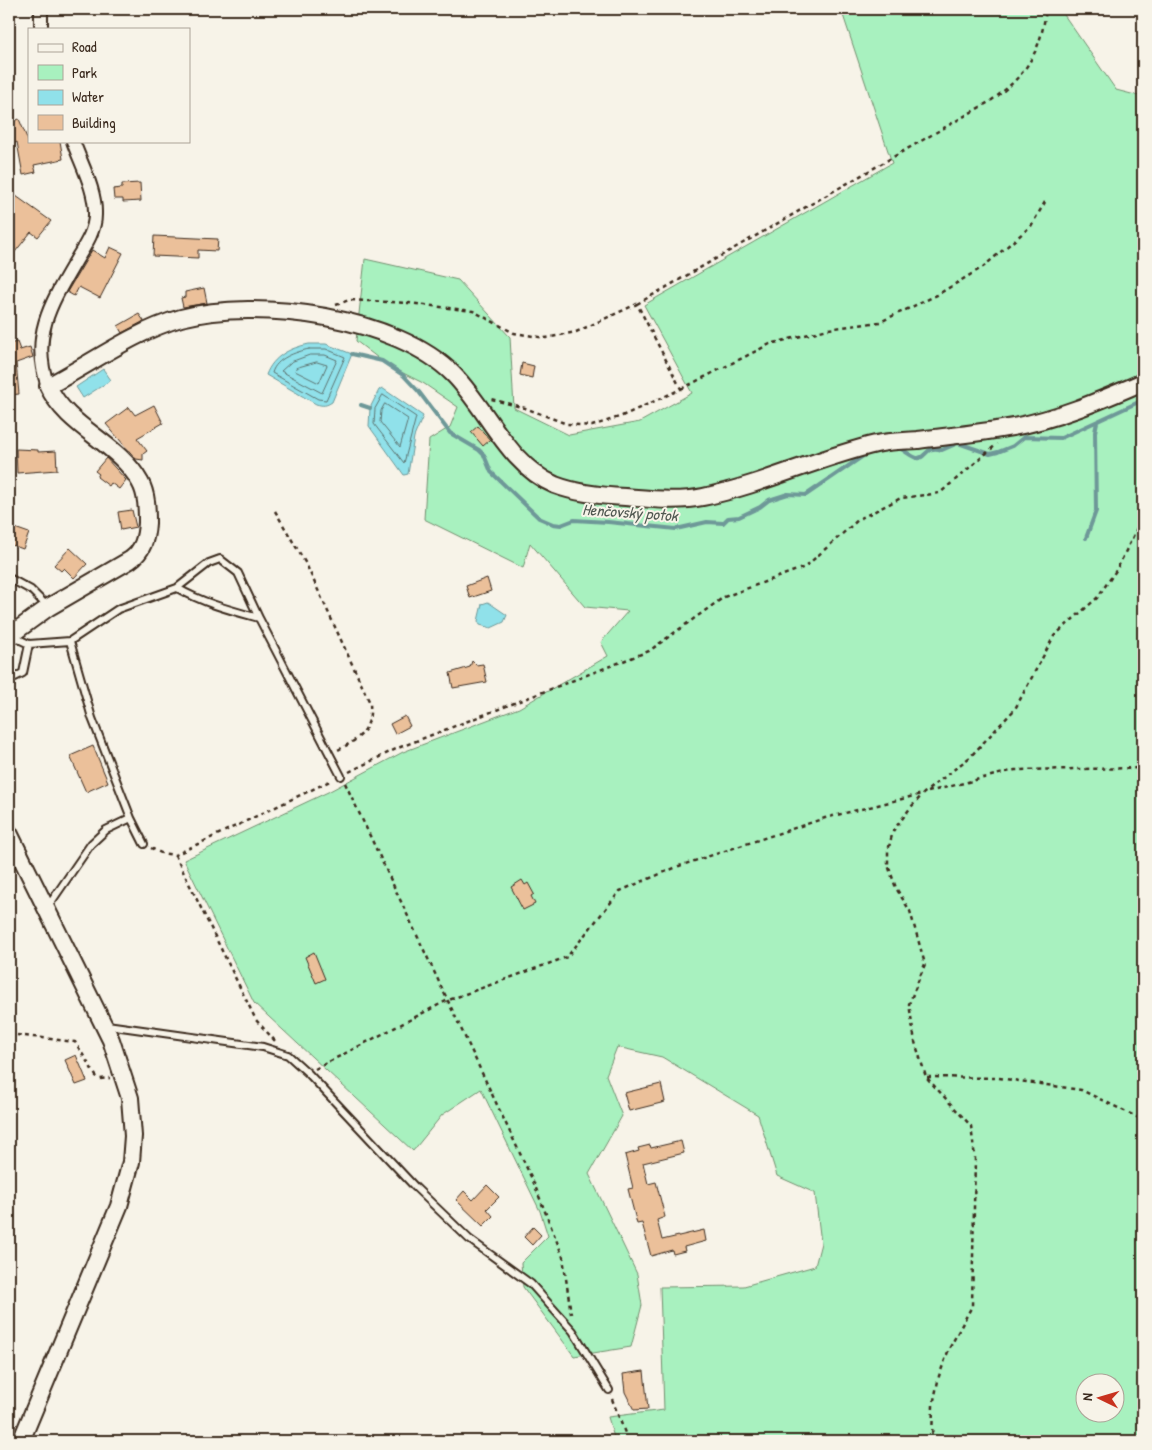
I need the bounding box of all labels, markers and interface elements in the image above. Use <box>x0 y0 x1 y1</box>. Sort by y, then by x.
legend <box>28 28 190 142</box>
text: Road <box>72 36 97 57</box>
text: Park <box>72 62 97 83</box>
text: Water <box>72 86 104 107</box>
text: Building <box>72 112 116 133</box>
water label: Henčovský potok <box>582 498 680 526</box>
north arrow <box>1074 1372 1124 1422</box>
text: N <box>1077 1392 1096 1401</box>

